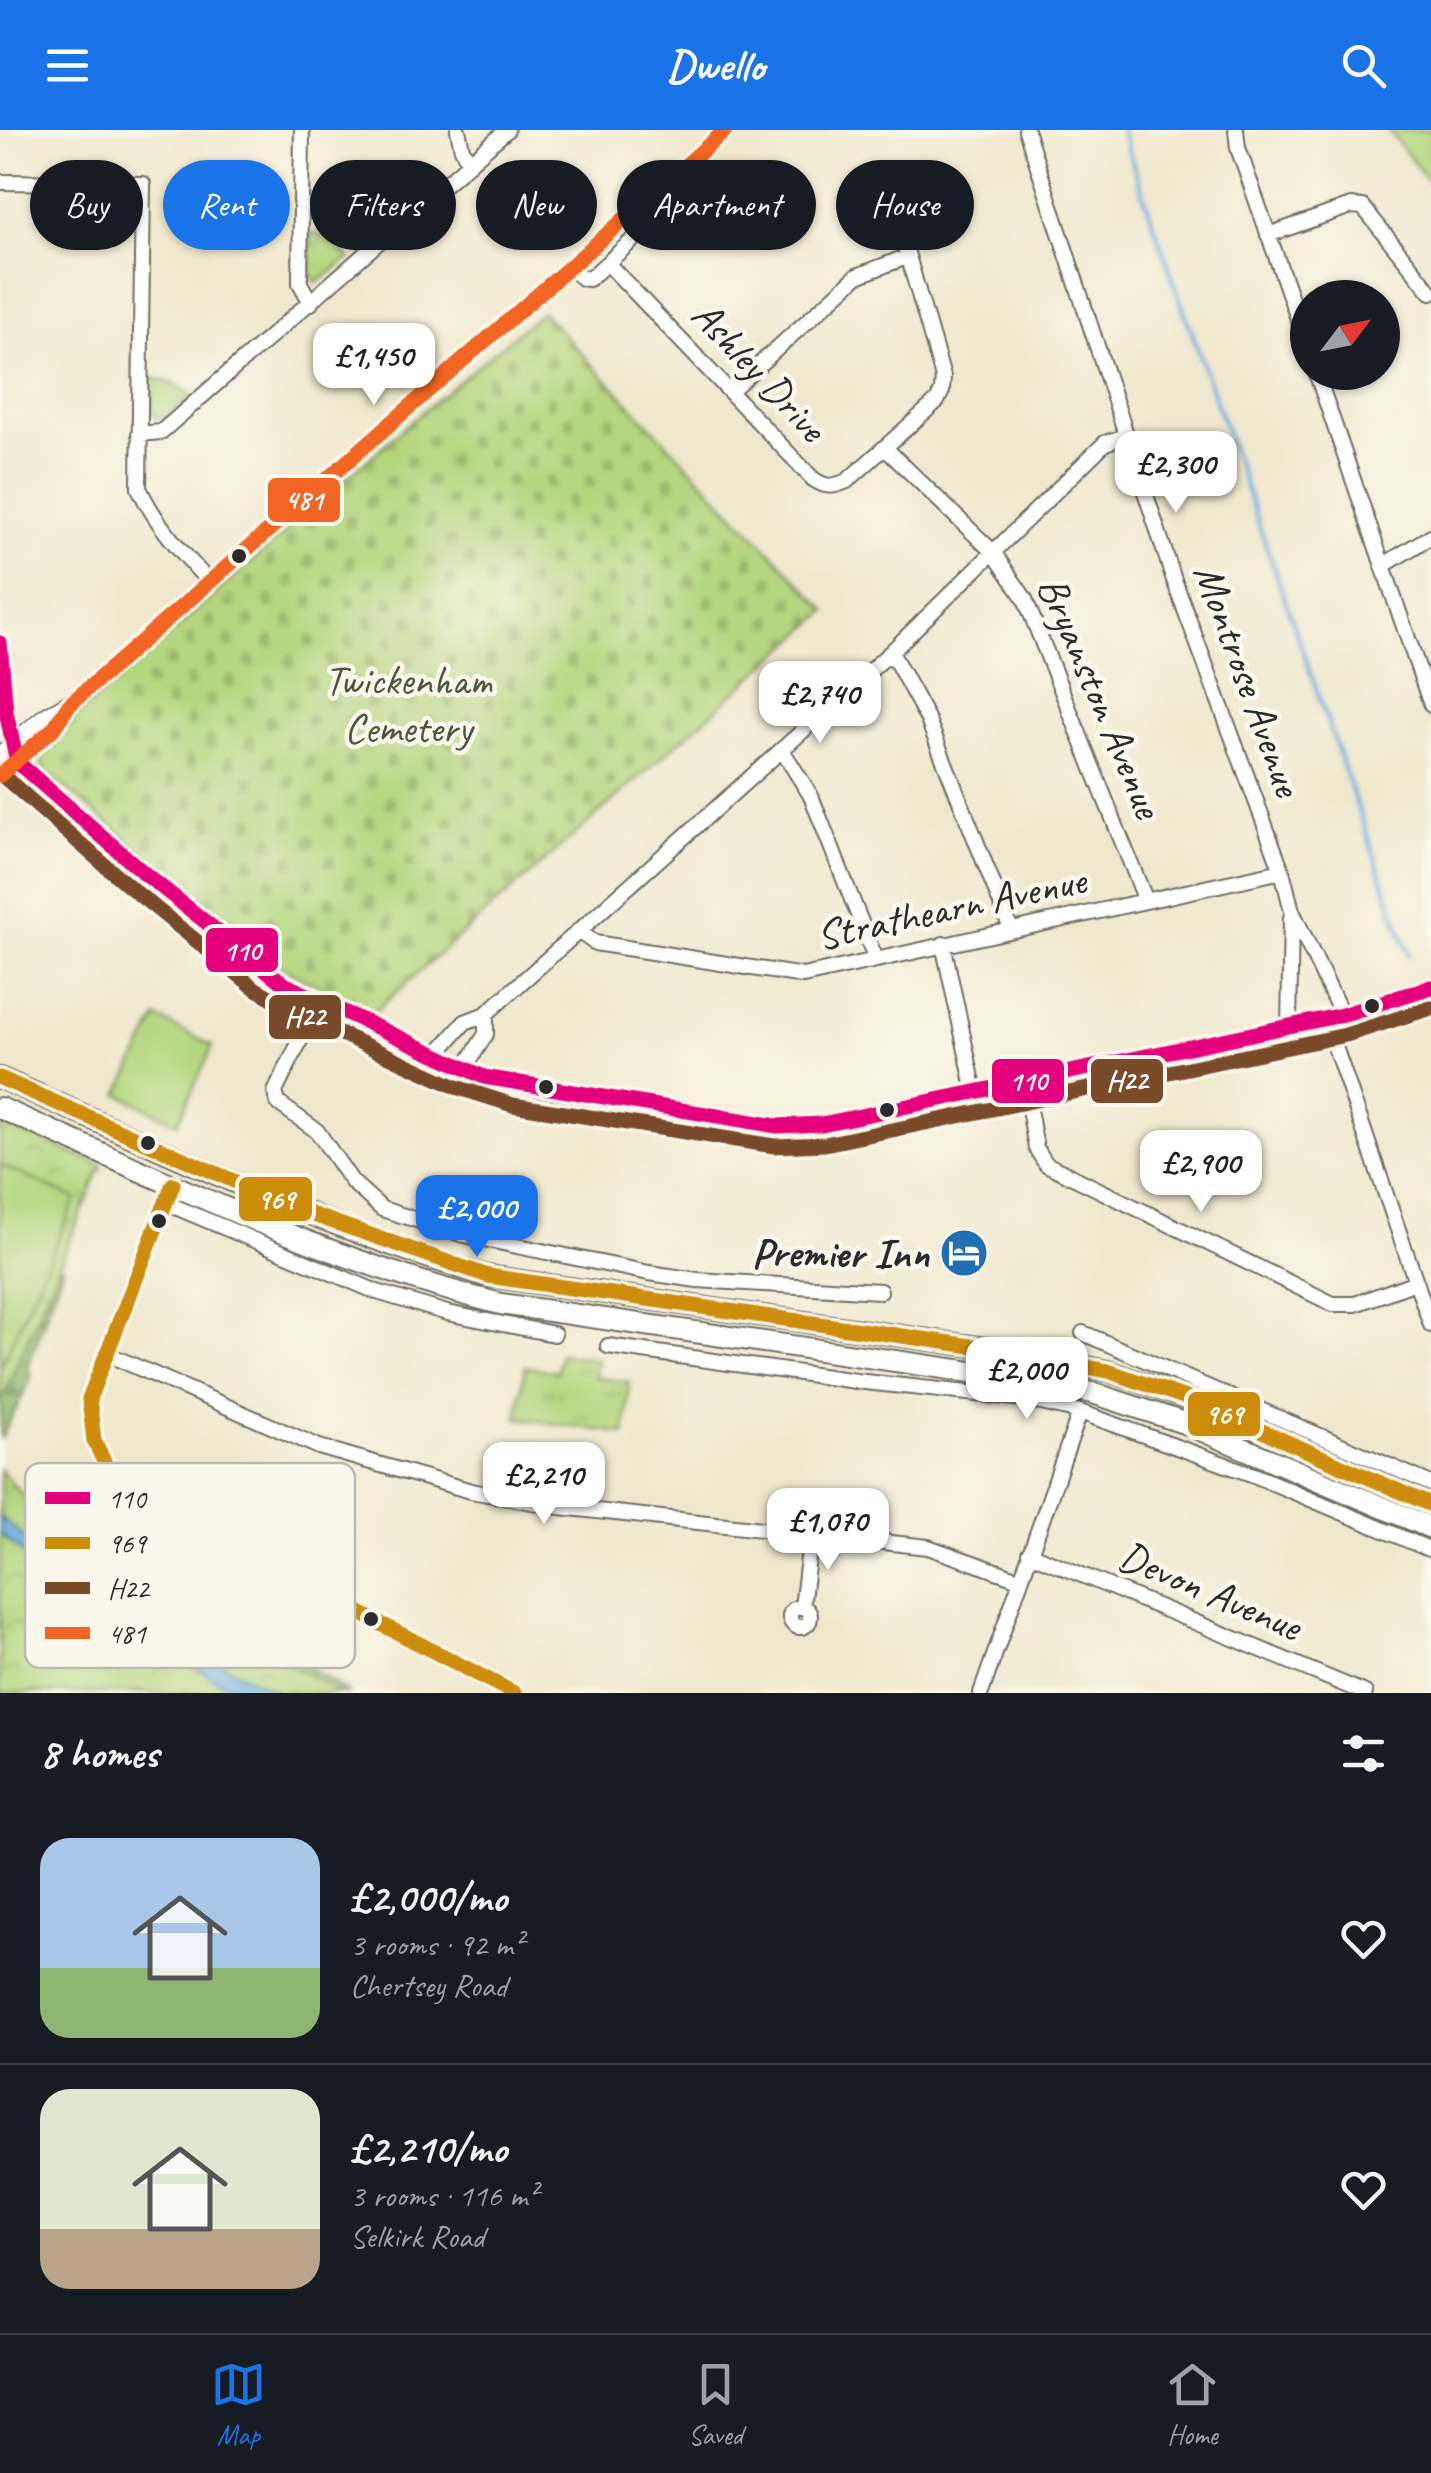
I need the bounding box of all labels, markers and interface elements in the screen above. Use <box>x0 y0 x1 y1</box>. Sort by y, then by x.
text: Dwello <box>667 37 764 94</box>
icon: menu <box>40 38 95 93</box>
icon: search <box>1336 38 1391 93</box>
chip: Buy <box>30 160 143 250</box>
chip: Rent <box>163 160 290 250</box>
chip: Filters <box>310 160 456 250</box>
chip: New <box>476 160 597 250</box>
chip: Apartment <box>617 160 816 250</box>
chip: House <box>836 160 974 250</box>
north arrow <box>1290 280 1400 390</box>
map controls <box>1290 280 1400 390</box>
street label: Ashley Drive <box>680 289 839 454</box>
pin: £1,450 <box>293 323 455 408</box>
text: £1,450 <box>335 335 413 376</box>
pin: £2,300 <box>1095 431 1257 516</box>
text: £2,300 <box>1137 443 1215 484</box>
line badge: 481 <box>266 476 342 524</box>
text: 481 <box>285 482 326 517</box>
unlabelled marker <box>229 546 249 566</box>
street label: Montrose Avenue <box>1182 557 1315 805</box>
street label: Bryanston Avenue <box>1025 568 1176 828</box>
park label: Twickenham Cemetery <box>324 654 493 755</box>
pin: £2,740 <box>739 661 901 746</box>
text: £2,740 <box>781 673 859 714</box>
street label: Strathearn Avenue <box>812 853 1093 962</box>
line badge: 110 <box>204 926 280 974</box>
text: 110 <box>223 933 264 968</box>
line badge: H22 <box>267 993 343 1041</box>
unlabelled marker <box>1362 996 1382 1016</box>
text: H22 <box>284 999 328 1034</box>
line badge: 110 <box>990 1057 1066 1105</box>
line badge: H22 <box>1089 1057 1165 1105</box>
text: 110 <box>1009 1063 1050 1098</box>
text: H22 <box>1106 1063 1150 1098</box>
unlabelled marker <box>536 1077 556 1097</box>
unlabelled marker <box>877 1100 897 1120</box>
pin: £2,900 <box>1120 1130 1282 1215</box>
unlabelled marker <box>138 1133 158 1153</box>
text: £2,900 <box>1162 1142 1240 1183</box>
line badge: 969 <box>237 1175 314 1223</box>
pin: £2,000 <box>396 1175 558 1260</box>
text: 969 <box>257 1182 299 1217</box>
text: £2,000 <box>438 1187 516 1228</box>
unlabelled marker <box>149 1211 169 1231</box>
place label: Premier Inn <box>752 1227 930 1280</box>
hotel icon: Premier Inn <box>938 1227 990 1279</box>
pin: £2,000 <box>946 1337 1108 1422</box>
text: £2,000 <box>988 1349 1066 1390</box>
line badge: 969 <box>1186 1390 1262 1438</box>
text: 969 <box>1205 1397 1247 1432</box>
pin: £2,210 <box>463 1442 625 1527</box>
text: £2,210 <box>505 1454 583 1495</box>
legend <box>25 1463 355 1668</box>
text: 110 <box>108 1481 148 1516</box>
pin: £1,070 <box>747 1488 909 1573</box>
text: £1,070 <box>789 1500 867 1541</box>
text: 969 <box>108 1526 148 1561</box>
street label: Devon Avenue <box>1111 1529 1311 1654</box>
text: H22 <box>108 1571 151 1606</box>
unlabelled marker <box>361 1609 381 1629</box>
text: 481 <box>108 1616 147 1651</box>
icon: filters <box>1336 1726 1391 1781</box>
text: 8 homes <box>40 1727 159 1780</box>
text: £2,000/mo <box>350 1871 507 1924</box>
icon: home <box>120 1878 240 1998</box>
icon: heart <box>1336 1911 1391 1966</box>
text: 3 rooms · 92 m² <box>350 1924 523 1965</box>
text: Chertsey Road <box>350 1965 507 2006</box>
text: £2,210/mo <box>350 2122 507 2175</box>
icon: home <box>120 2129 240 2249</box>
icon: heart <box>1336 2162 1391 2217</box>
text: 3 rooms · 116 m² <box>350 2175 537 2216</box>
text: Selkirk Road <box>350 2216 484 2257</box>
tab: Map <box>211 2357 266 2452</box>
tab: Saved <box>688 2357 743 2452</box>
tab: Home <box>1165 2357 1220 2452</box>

